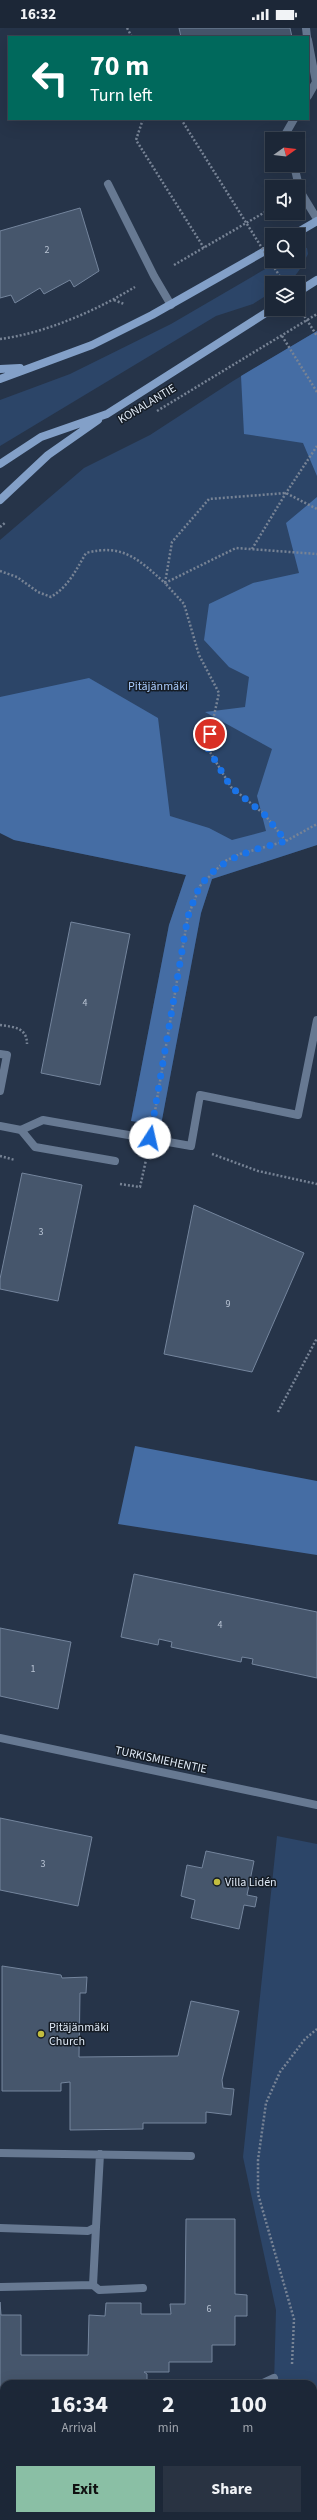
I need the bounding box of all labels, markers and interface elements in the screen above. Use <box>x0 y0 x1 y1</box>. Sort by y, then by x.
text: 16:32 <box>20 4 56 25</box>
text: 70 m <box>90 46 149 86</box>
icon: left <box>24 52 76 104</box>
text: Turn left <box>90 83 152 108</box>
north arrow <box>265 132 305 172</box>
map controls <box>265 132 305 316</box>
button: sound <box>265 180 305 220</box>
button: search <box>265 228 305 268</box>
house number: 2 <box>45 243 50 257</box>
button: layers <box>265 276 305 316</box>
street label: KONALANTIE <box>115 380 179 428</box>
park label: Pitäjänmäki <box>128 678 188 695</box>
pin <box>193 717 227 751</box>
icon: arrive <box>199 723 221 745</box>
house number: 4 <box>83 996 88 1010</box>
position arrow <box>129 1117 171 1159</box>
house number: 3 <box>39 1225 44 1239</box>
house number: 9 <box>226 1297 231 1311</box>
house number: 4 <box>218 1618 223 1632</box>
house number: 1 <box>31 1662 36 1676</box>
street label: TURKISMIEHENTIE <box>113 1742 209 1778</box>
house number: 3 <box>41 1857 46 1871</box>
place label: Villa Lidén <box>225 1874 277 1891</box>
marker: Villa Lidén <box>212 1877 222 1887</box>
place label: Pitäjänmäki Church <box>49 2019 109 2050</box>
marker: Pitäjänmäki Church <box>36 2029 46 2039</box>
house number: 6 <box>207 2302 212 2316</box>
text: 16:34 <box>50 2387 108 2422</box>
text: 2 <box>162 2387 175 2422</box>
text: 100 <box>229 2387 267 2422</box>
text: Arrival <box>61 2419 96 2437</box>
text: min <box>158 2419 179 2437</box>
text: m <box>243 2419 253 2437</box>
button: Exit <box>16 2466 155 2512</box>
button: Share <box>163 2466 301 2512</box>

